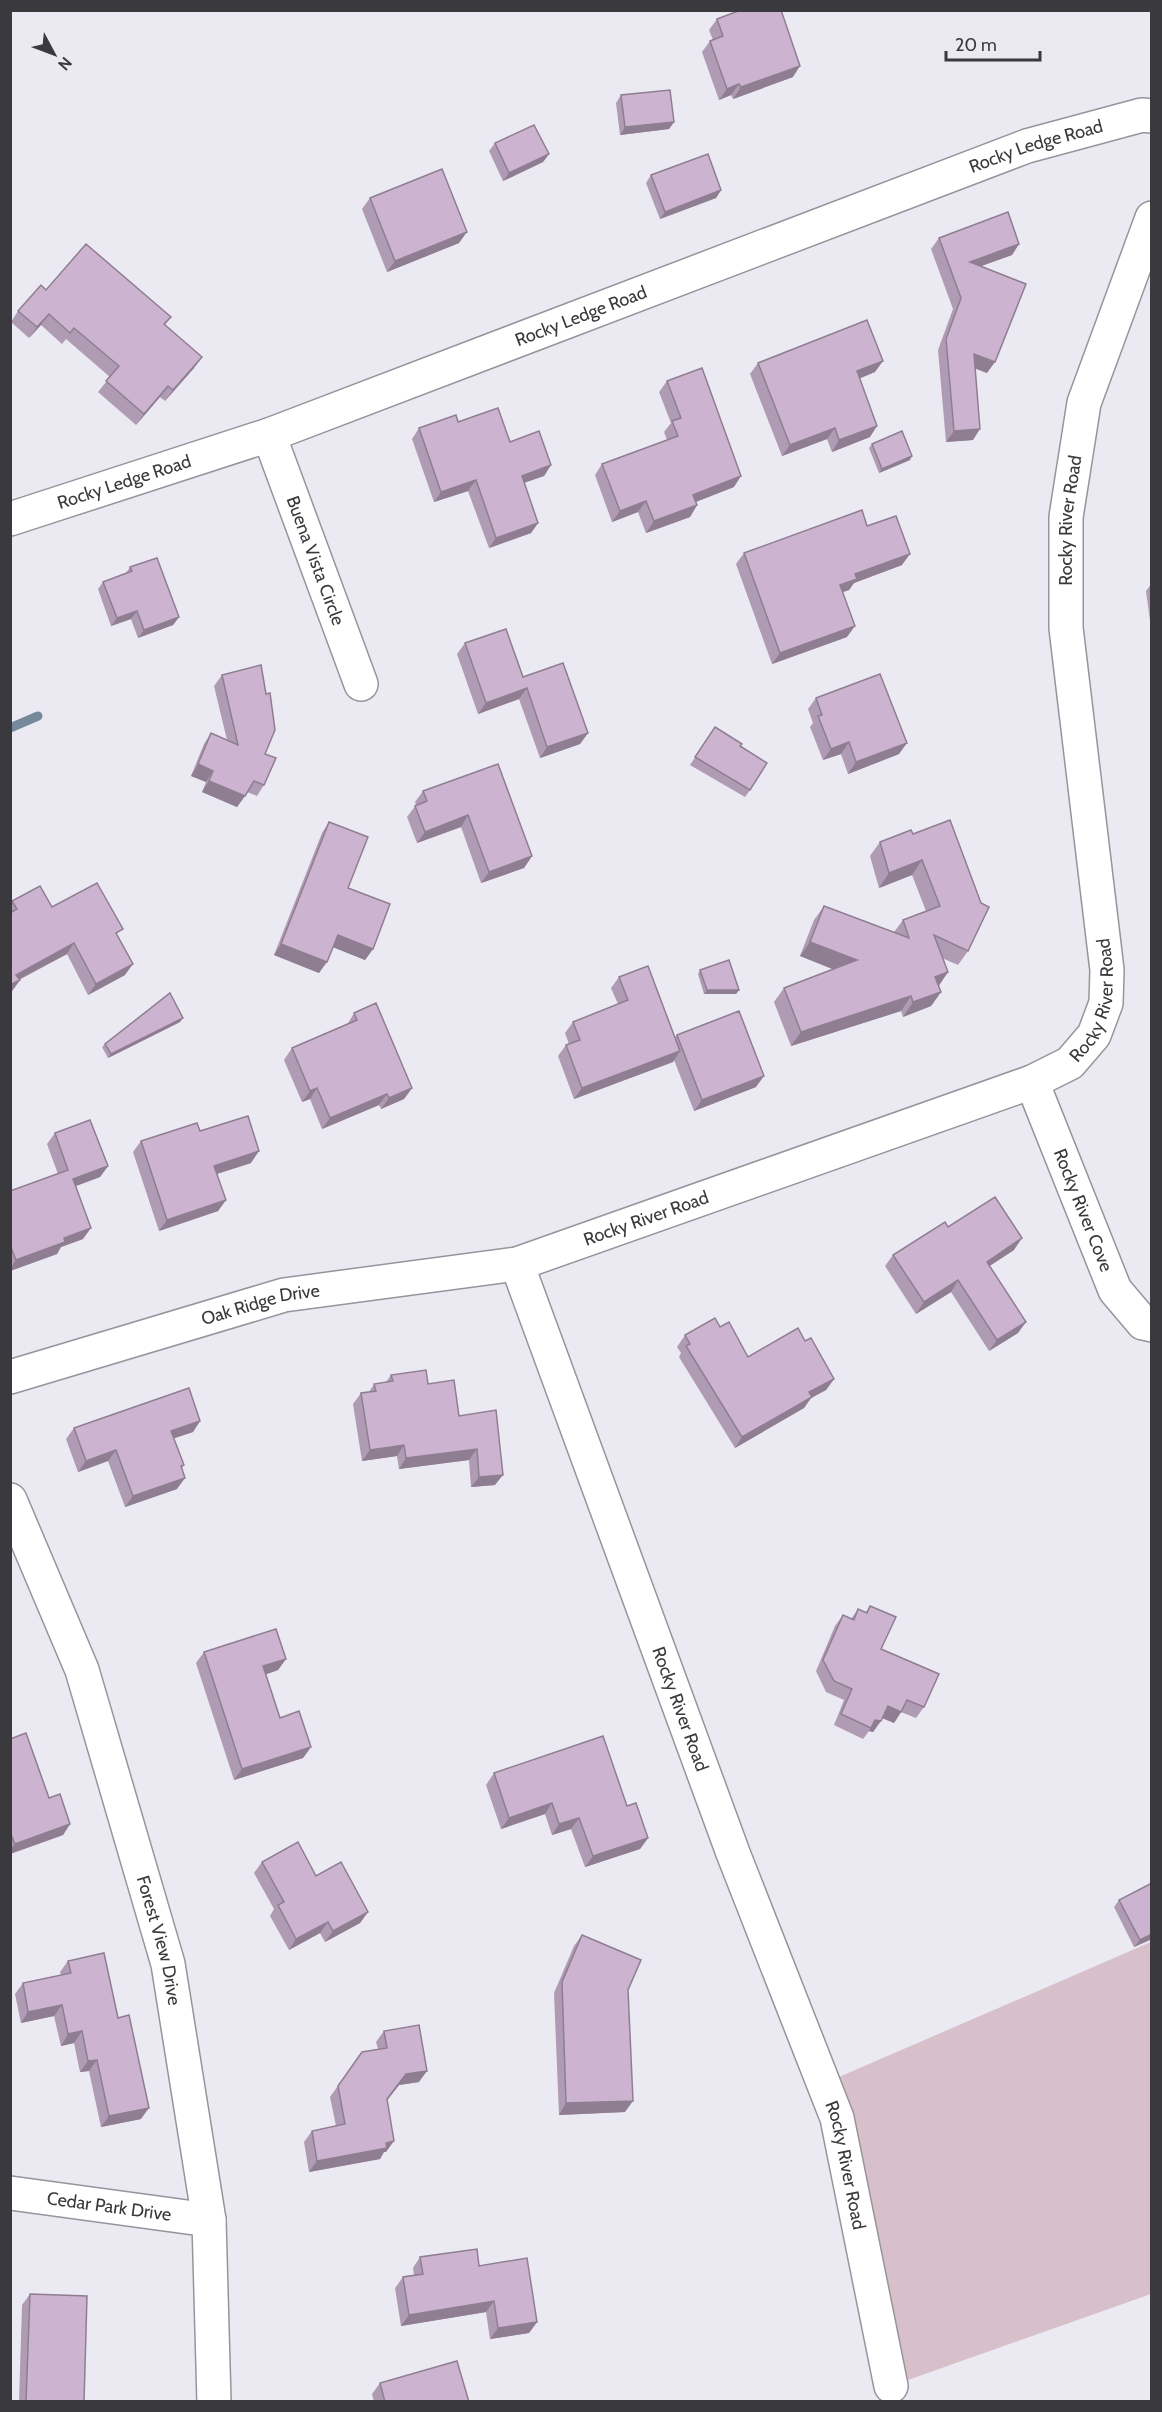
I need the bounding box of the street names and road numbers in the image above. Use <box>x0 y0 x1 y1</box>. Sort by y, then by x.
street label: Rocky Ledge Road <box>966 115 1105 178</box>
street label: Rocky Ledge Road <box>512 281 650 351</box>
street label: Rocky Ledge Road <box>55 450 194 514</box>
street label: Rocky River Road <box>1055 454 1087 586</box>
street label: Buena Vista Circle <box>281 493 349 629</box>
street label: Rocky River Road <box>1065 937 1118 1067</box>
street label: Rocky River Cove <box>1049 1145 1118 1275</box>
street label: Rocky River Road <box>581 1186 712 1251</box>
street label: Oak Ridge Drive <box>199 1279 321 1330</box>
street label: Rocky River Road <box>647 1644 713 1774</box>
street label: Forest View Drive <box>132 1873 185 2007</box>
street label: Rocky River Road <box>820 2098 870 2231</box>
street label: Cedar Park Drive <box>45 2187 173 2226</box>

